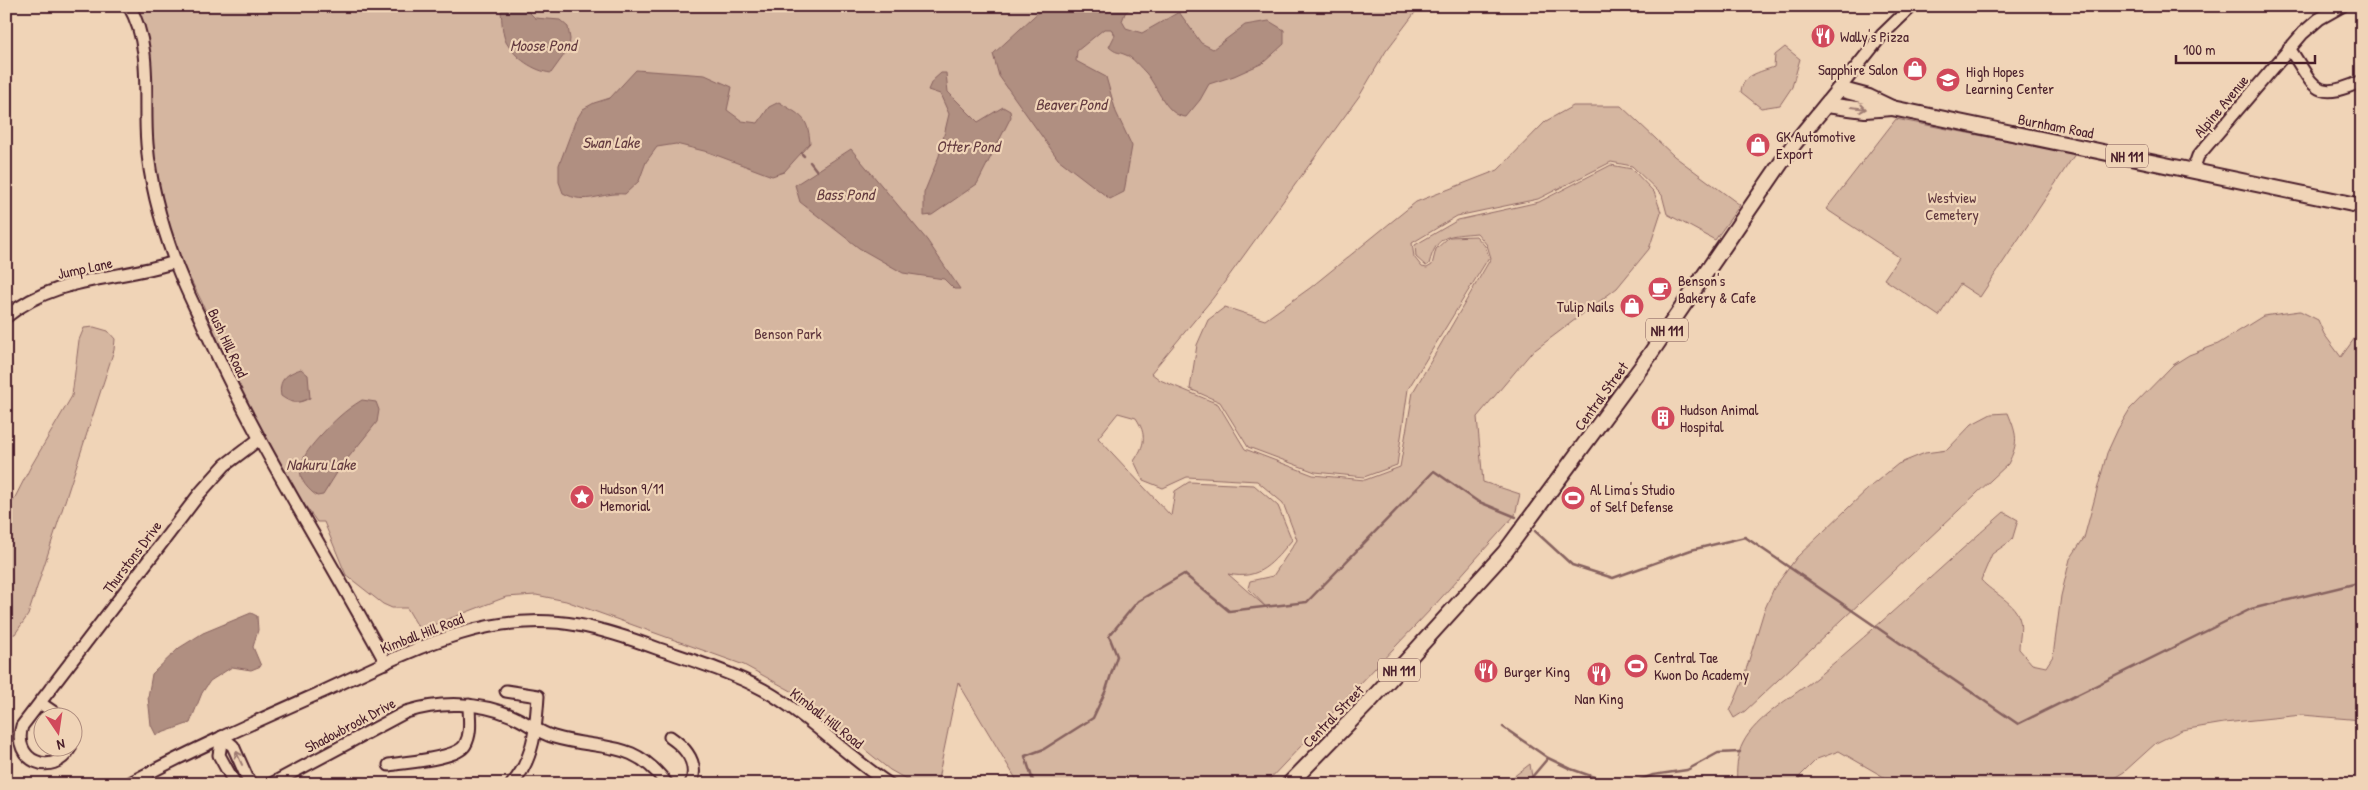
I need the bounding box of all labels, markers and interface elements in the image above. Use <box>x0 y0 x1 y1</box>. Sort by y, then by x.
restaurant icon: Wally's Pizza <box>1810 23 1836 49</box>
place label: Wally's Pizza <box>1840 26 1909 47</box>
scale bar <box>2176 32 2314 64</box>
water label: Moose Pond <box>510 34 579 56</box>
text: 100 m <box>2183 39 2216 60</box>
shop icon: Sapphire Salon <box>1902 56 1928 82</box>
place label: Sapphire Salon <box>1818 59 1898 80</box>
place label: High Hopes Learning Center <box>1966 61 2054 99</box>
school or university icon: High Hopes Learning Center <box>1935 67 1961 93</box>
street label: Alpine Avenue <box>2189 70 2253 142</box>
water label: Beaver Pond <box>1036 93 1109 115</box>
one-way arrow <box>1850 104 1866 114</box>
street label: Burnham Road <box>2016 108 2096 144</box>
place label: GK Automotive Export <box>1776 126 1856 164</box>
water label: Swan Lake <box>582 131 640 153</box>
shop icon: GK Automotive Export <box>1745 132 1771 158</box>
water label: Otter Pond <box>936 135 1003 157</box>
road number: NH 111 <box>2106 144 2148 168</box>
water label: Bass Pond <box>816 183 877 205</box>
park label: Westview Cemetery <box>1925 187 1979 225</box>
street label: Jump Lane <box>56 252 115 284</box>
place label: Benson's Bakery & Cafe <box>1678 270 1756 308</box>
cafe icon: Benson's Bakery & Cafe <box>1647 276 1673 302</box>
shop icon: Tulip Nails <box>1619 293 1645 319</box>
place label: Tulip Nails <box>1557 296 1614 317</box>
street label: Bush Hill Road <box>203 305 253 381</box>
road number: NH 111 <box>1646 318 1688 342</box>
park label: Benson Park <box>754 323 822 344</box>
street label: Central Street <box>1569 357 1634 435</box>
place label: Hudson Animal Hospital <box>1680 399 1758 437</box>
building icon: Hudson Animal Hospital <box>1650 405 1676 431</box>
water label: Nakuru Lake <box>286 453 356 475</box>
place label: Hudson 9/11 Memorial <box>600 478 664 516</box>
place label: Al Lima's Studio of Self Defense <box>1590 479 1675 517</box>
place icon: Hudson 9/11 Memorial <box>569 484 595 510</box>
sports icon: Al Lima's Studio of Self Defense <box>1560 485 1586 511</box>
street label: Thurstons Drive <box>98 516 166 598</box>
street label: Kimball Hill Road <box>377 607 467 659</box>
place label: Central Tae Kwon Do Academy <box>1654 647 1749 685</box>
sports icon: Central Tae Kwon Do Academy <box>1623 653 1649 679</box>
road number: NH 111 <box>1378 658 1420 682</box>
restaurant icon: Burger King <box>1473 658 1499 684</box>
place label: Burger King <box>1504 661 1570 682</box>
restaurant icon: Nan King <box>1586 661 1612 687</box>
street label: Central Street <box>1298 679 1369 752</box>
street label: Kimball Hill Road <box>786 683 868 754</box>
place label: Nan King <box>1575 688 1624 709</box>
street label: Shadowbrook Drive <box>301 692 399 758</box>
north arrow <box>32 708 82 758</box>
text: N <box>55 735 67 755</box>
one-way arrow <box>233 751 243 766</box>

